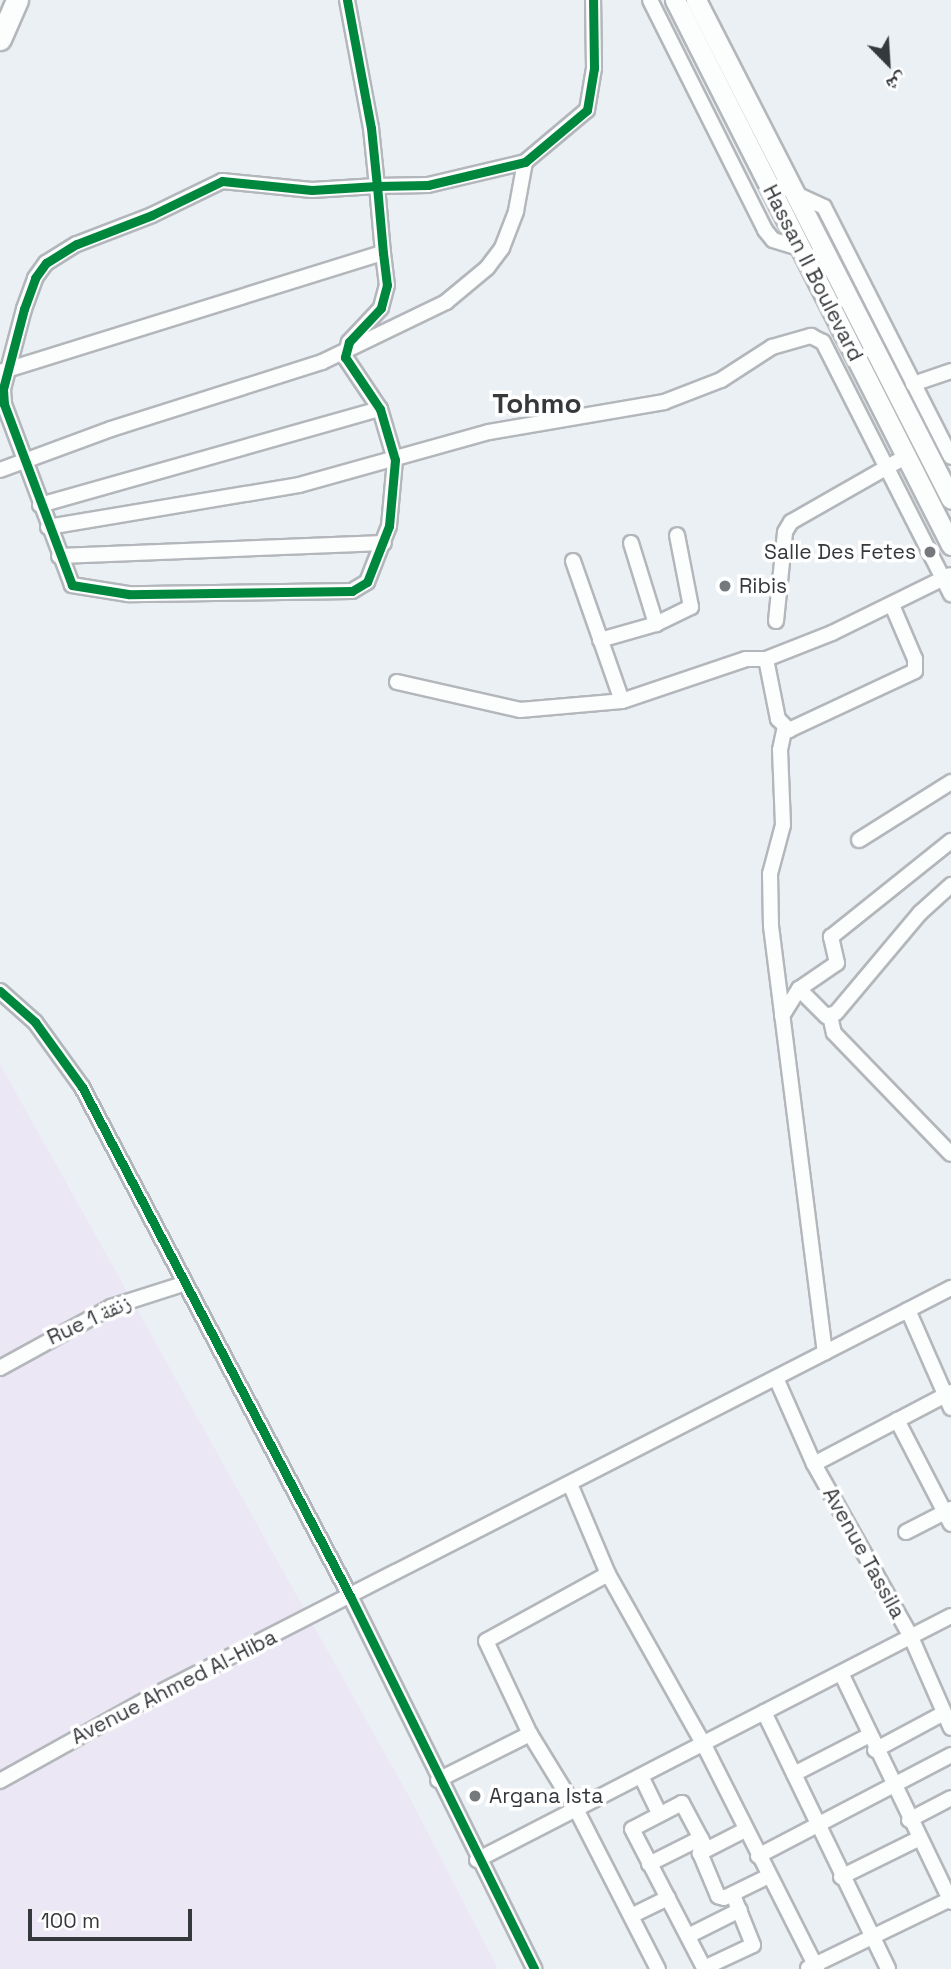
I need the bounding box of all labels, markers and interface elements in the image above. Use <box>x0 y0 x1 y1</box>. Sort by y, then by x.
north arrow <box>853 28 923 98</box>
text: ش <box>882 67 911 98</box>
street label: Hassan II Boulevard <box>758 180 868 366</box>
district label: Tohmo <box>492 386 582 420</box>
place label: Salle Des Fetes <box>764 539 916 565</box>
marker: Salle Des Fetes <box>922 544 938 560</box>
place label: Ribis <box>739 573 787 599</box>
marker: Ribis <box>717 578 733 594</box>
street label: Rue 1 زنقة <box>43 1290 135 1350</box>
street label: Avenue Tassila <box>817 1483 911 1623</box>
street label: Avenue Ahmed Al-Hiba <box>67 1624 281 1750</box>
place label: Argana Ista <box>489 1783 603 1809</box>
marker: Argana Ista <box>467 1788 483 1804</box>
scale bar <box>32 1896 196 1940</box>
text: 100 m <box>41 1907 100 1934</box>

